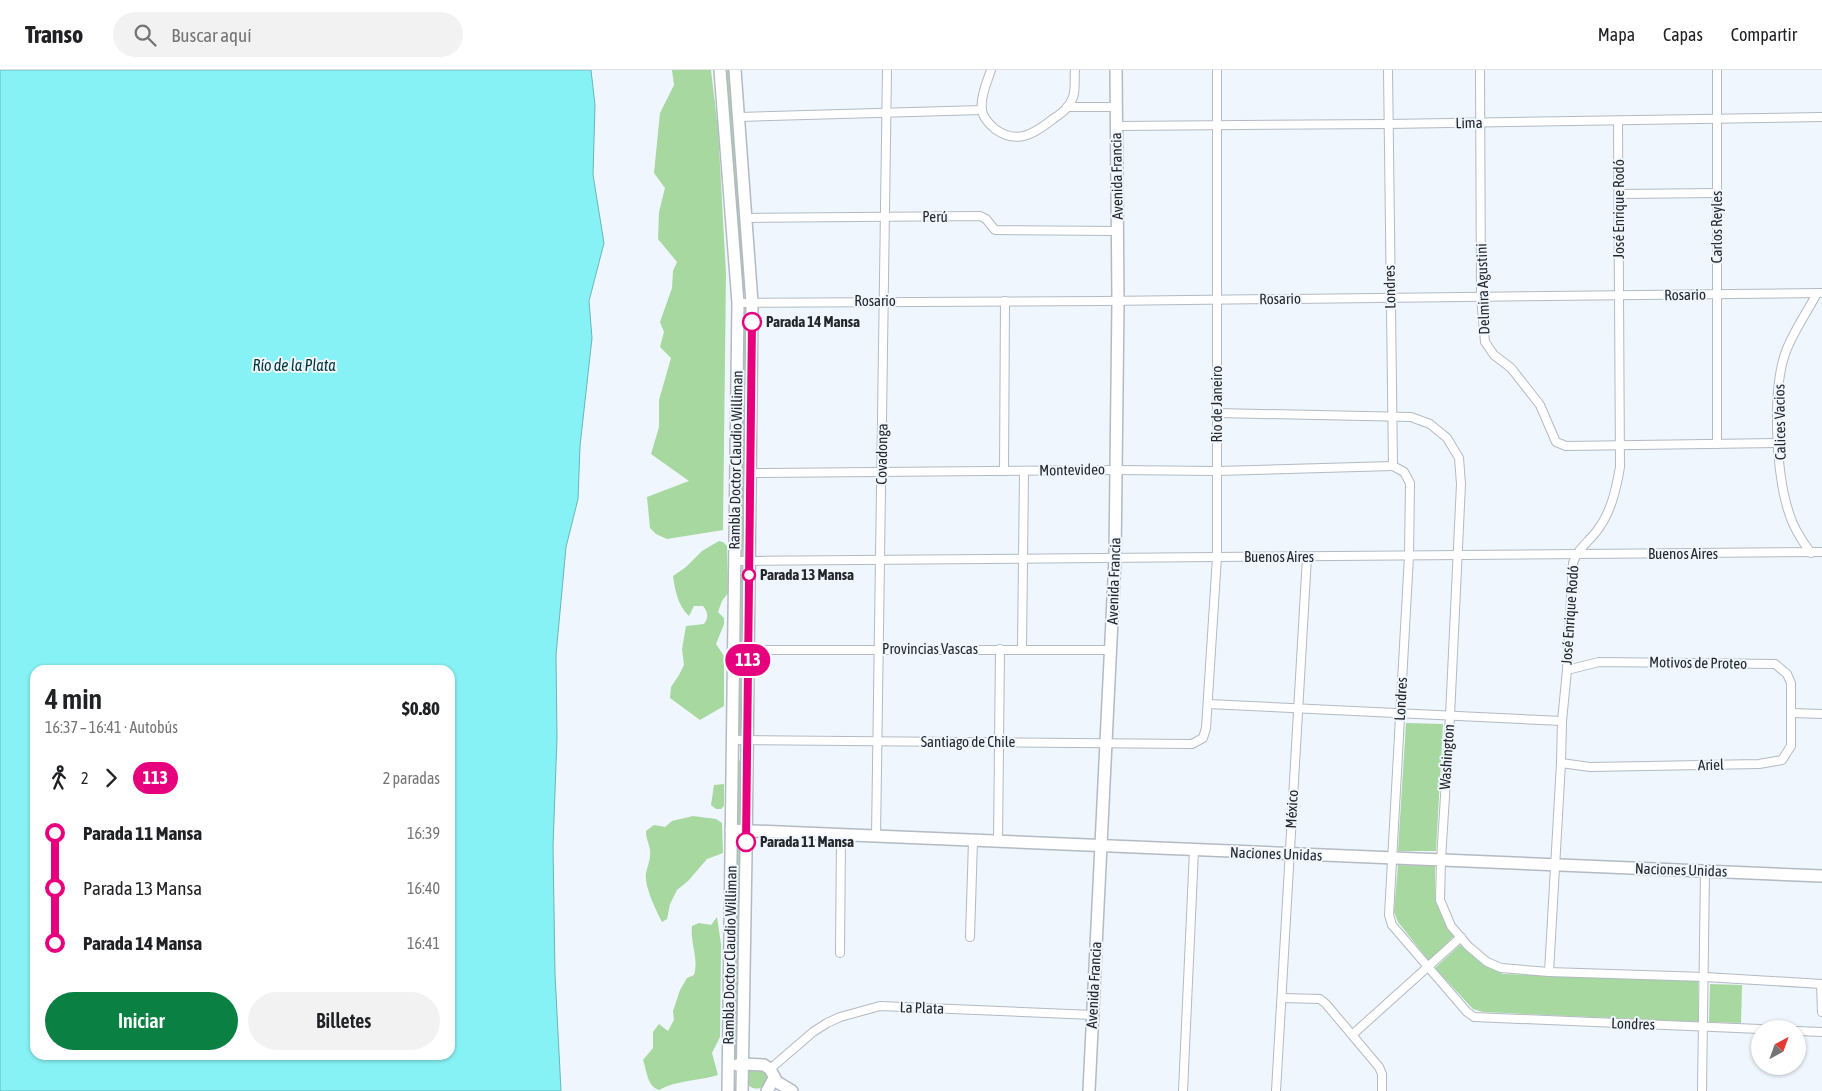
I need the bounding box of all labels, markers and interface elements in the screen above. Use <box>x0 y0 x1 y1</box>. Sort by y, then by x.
search box <box>113 12 463 57</box>
text: Transo <box>25 21 83 48</box>
icon: search <box>131 21 159 49</box>
text: Buscar aquí <box>171 24 252 46</box>
text: Mapa <box>1598 24 1635 45</box>
text: Capas <box>1663 24 1703 45</box>
text: Compartir <box>1731 24 1797 45</box>
street label: Lima <box>1455 114 1483 131</box>
street label: Avenida Francia <box>1107 132 1126 220</box>
street label: José Enrique Rodó <box>1610 159 1627 259</box>
street label: Carlos Reyles <box>1708 191 1725 263</box>
street label: Perú <box>922 208 948 225</box>
street label: Delmira Agustini <box>1472 243 1493 335</box>
street label: Londres <box>1381 265 1398 309</box>
street label: Rosario <box>1664 286 1706 303</box>
street label: Rosario <box>1259 290 1301 307</box>
street label: Rosario <box>854 292 896 309</box>
marker: Parada 14 Mansa <box>742 312 762 332</box>
place label: Parada 14 Mansa <box>766 313 860 330</box>
water label: Río de la Plata <box>252 356 336 374</box>
street label: Rio de Janeiro <box>1208 366 1225 442</box>
street label: Rambla Doctor Claudio Williman <box>725 370 746 550</box>
street label: Calices Vacios <box>1770 384 1789 460</box>
street label: Covadonga <box>872 423 891 485</box>
street label: Montevideo <box>1039 460 1105 479</box>
street label: Avenida Francia <box>1103 537 1124 625</box>
street label: Buenos Aires <box>1648 545 1718 562</box>
street label: Buenos Aires <box>1244 548 1314 565</box>
street label: José Enrique Rodó <box>1558 565 1581 665</box>
place label: Parada 13 Mansa <box>760 566 854 583</box>
marker: Parada 13 Mansa <box>742 568 756 582</box>
street label: Provincias Vascas <box>882 640 978 657</box>
line badge: 113 <box>719 644 777 676</box>
text: 113 <box>735 649 761 670</box>
street label: Motivos de Proteo <box>1649 653 1747 672</box>
street label: Londres <box>1391 677 1410 721</box>
text: 4 min <box>45 683 102 715</box>
text: $0.80 <box>402 697 440 719</box>
text: 16:37 – 16:41 · Autobús <box>45 718 178 736</box>
street label: Washington <box>1436 724 1457 790</box>
street label: Santiago de Chile <box>921 733 1016 750</box>
street label: Ariel <box>1698 756 1724 773</box>
icon: walk <box>45 764 73 792</box>
icon: forward <box>97 764 125 792</box>
text: 113 <box>143 767 168 788</box>
text: 2 <box>81 769 89 787</box>
text: 2 paradas <box>383 769 440 787</box>
street label: México <box>1282 789 1301 829</box>
text: Parada 11 Mansa <box>83 822 202 844</box>
text: 16:39 <box>407 824 440 842</box>
marker: Parada 11 Mansa <box>736 832 756 852</box>
place label: Parada 11 Mansa <box>760 833 854 850</box>
street label: Naciones Unidas <box>1230 843 1322 864</box>
street label: Naciones Unidas <box>1635 859 1727 880</box>
street label: Rambla Doctor Claudio Williman <box>719 865 740 1045</box>
text: Parada 13 Mansa <box>83 877 202 899</box>
text: 16:40 <box>407 879 440 897</box>
text: Parada 14 Mansa <box>83 932 202 954</box>
text: 16:41 <box>407 934 440 952</box>
street label: Avenida Francia <box>1083 941 1104 1029</box>
button: Iniciar <box>45 992 238 1050</box>
button: Billetes <box>248 992 440 1050</box>
street label: La Plata <box>900 998 945 1017</box>
street label: Londres <box>1611 1014 1655 1033</box>
north arrow <box>1751 1020 1806 1075</box>
map controls <box>1751 1020 1806 1075</box>

